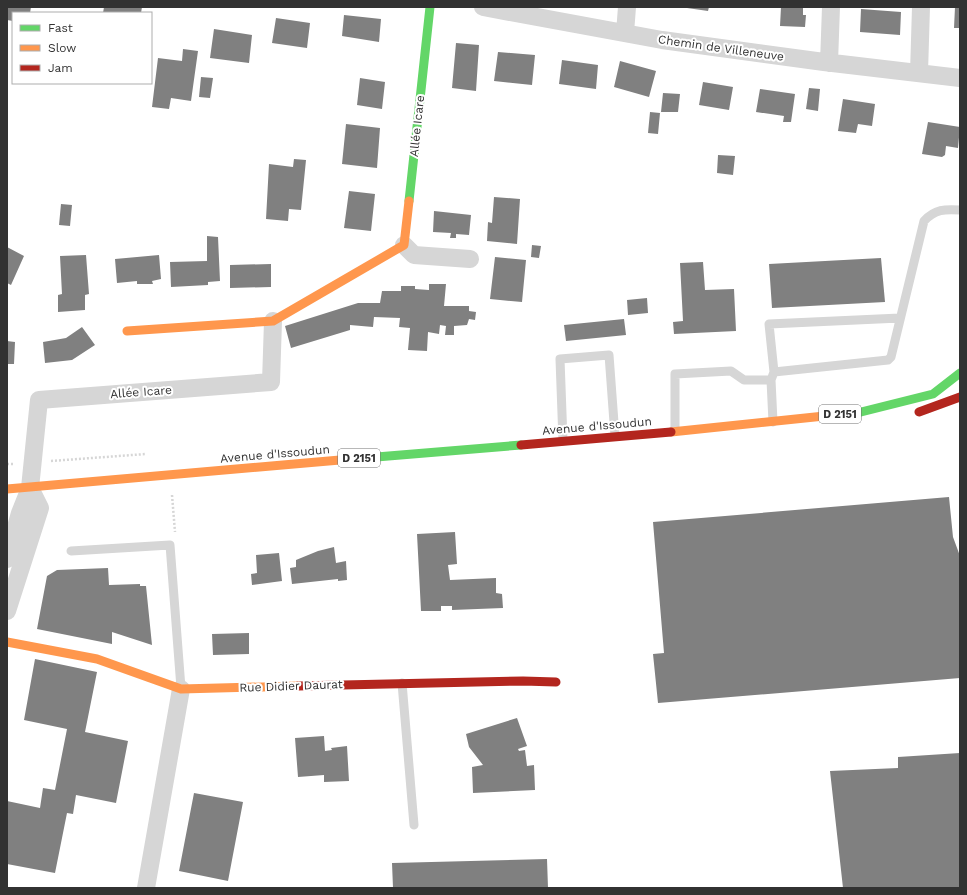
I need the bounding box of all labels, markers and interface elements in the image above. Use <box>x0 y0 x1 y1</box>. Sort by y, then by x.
legend <box>12 12 152 84</box>
text: Fast <box>48 21 73 35</box>
street label: Chemin de Villeneuve <box>657 32 785 64</box>
text: Slow <box>48 41 76 55</box>
text: Jam <box>48 61 73 75</box>
street label: Allée Icare <box>407 94 427 157</box>
street label: Allée Icare <box>110 383 172 401</box>
road number: D 2151 <box>819 405 861 423</box>
street label: Avenue d'Issoudun <box>542 414 652 438</box>
street label: Avenue d'Issoudun <box>220 442 330 466</box>
road number: D 2151 <box>338 449 380 467</box>
street label: Rue Didier Daurat <box>239 677 343 695</box>

